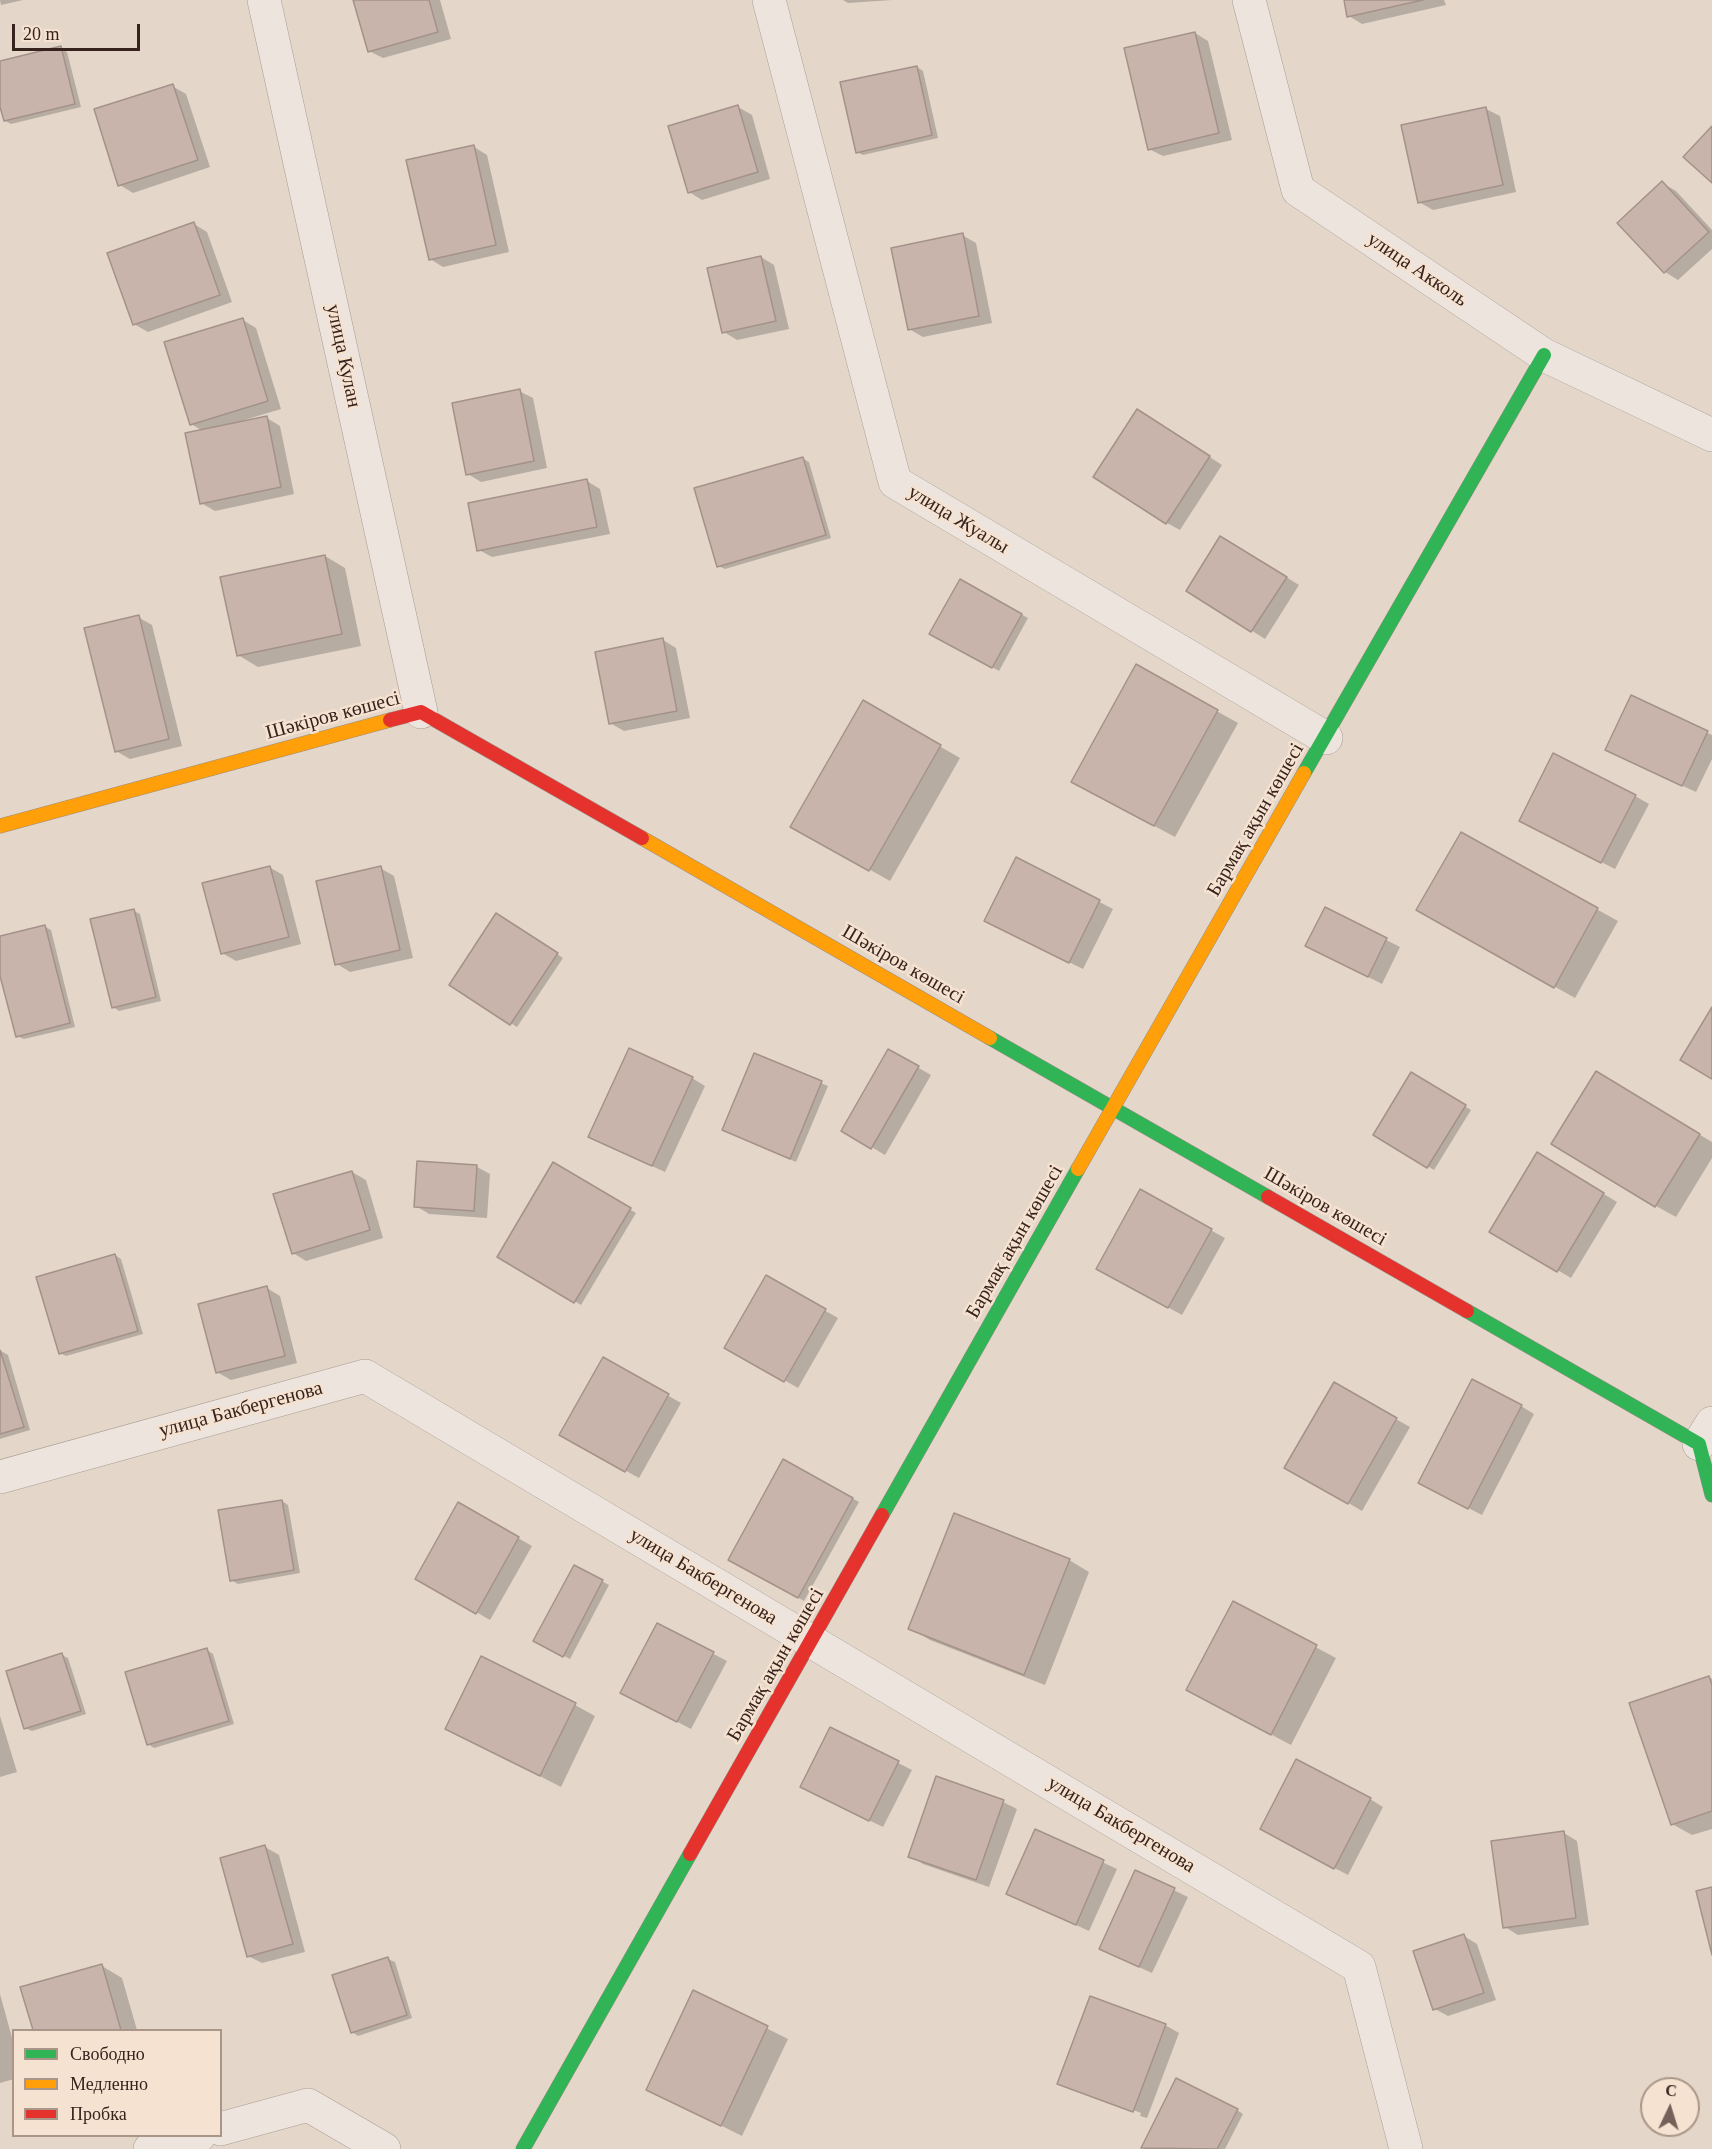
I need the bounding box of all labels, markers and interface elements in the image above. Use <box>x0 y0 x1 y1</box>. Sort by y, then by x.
scale bar <box>15 12 142 50</box>
text: 20 m <box>23 24 60 44</box>
street label: улица Акколь <box>1362 228 1472 312</box>
street label: улица Кулан <box>320 302 366 410</box>
street label: улица Жуалы <box>903 480 1013 560</box>
street label: Шәкіров көшесі <box>263 687 403 745</box>
street label: Бармақ ақын көшесі <box>1202 739 1310 901</box>
street label: Шәкіров көшесі <box>837 920 969 1010</box>
street label: Бармақ ақын көшесі <box>961 1161 1069 1323</box>
street label: Шәкіров көшесі <box>1259 1162 1391 1252</box>
street label: улица Бакбергенова <box>157 1377 325 1443</box>
street label: улица Бакбергенова <box>625 1523 781 1631</box>
street label: Бармақ ақын көшесі <box>722 1584 830 1746</box>
street label: улица Бакбергенова <box>1043 1771 1199 1879</box>
legend <box>12 2029 222 2137</box>
text: Свободно <box>70 2044 145 2064</box>
text: Медленно <box>70 2074 148 2094</box>
north arrow <box>1640 2077 1700 2137</box>
text: С <box>1665 2082 1678 2099</box>
text: Пробка <box>70 2104 127 2124</box>

